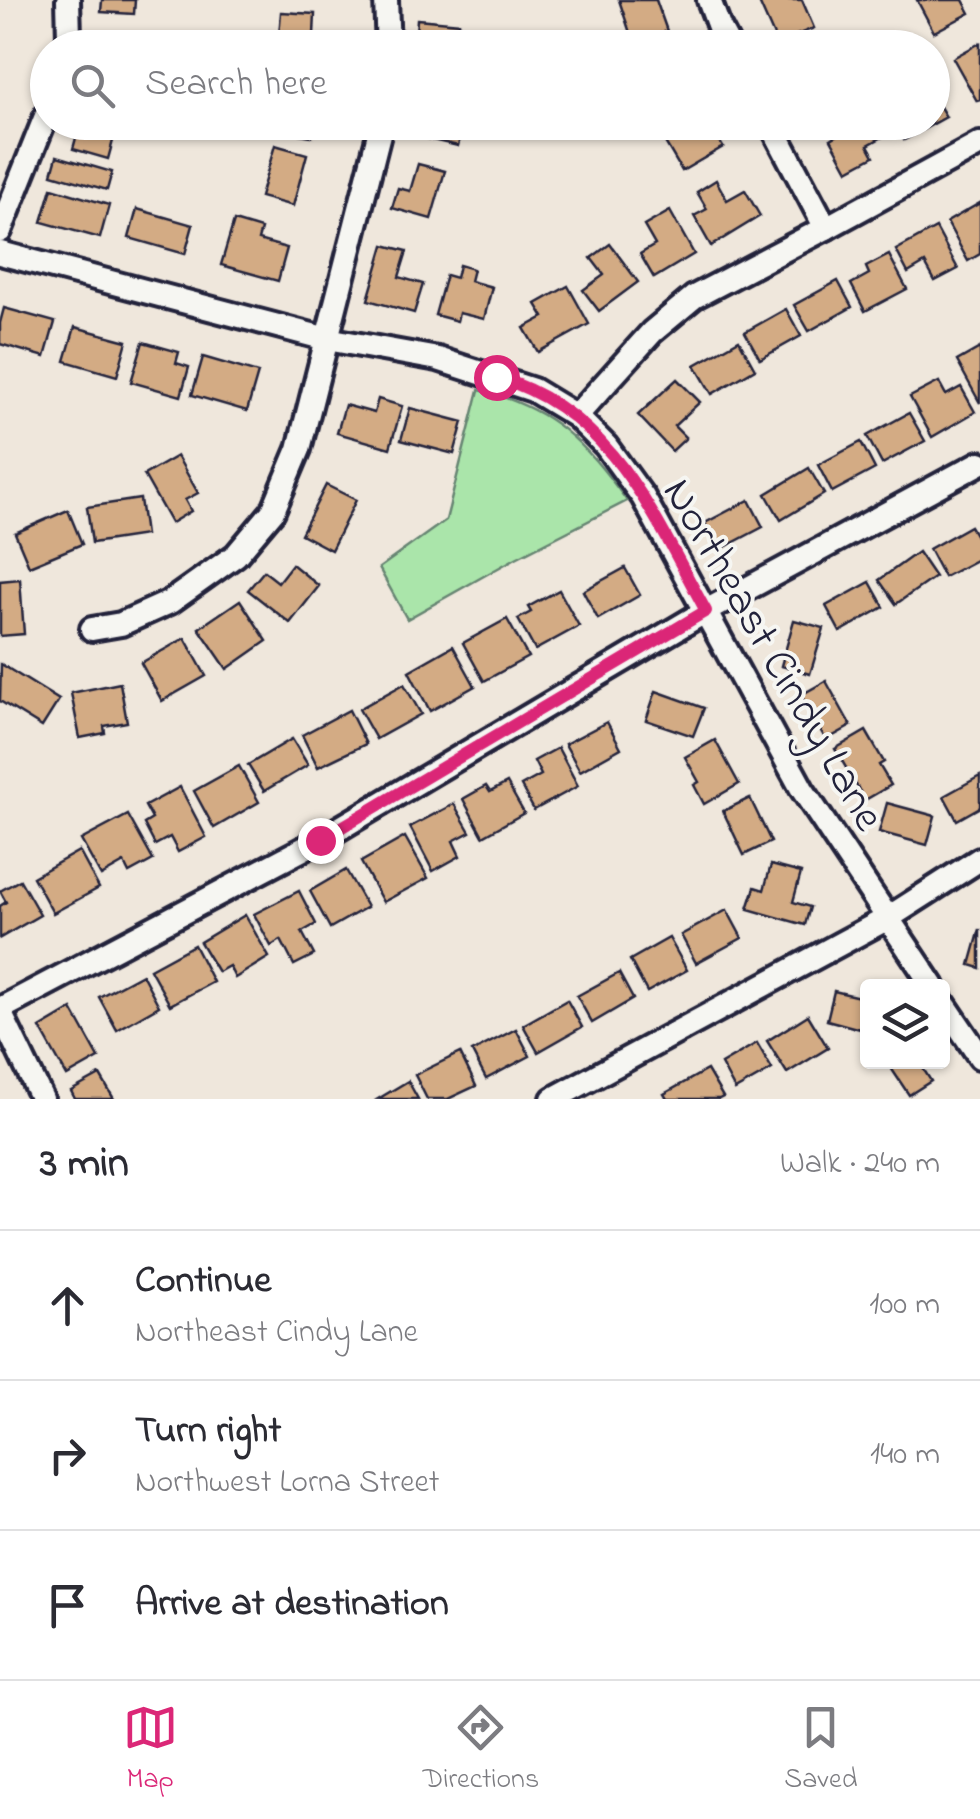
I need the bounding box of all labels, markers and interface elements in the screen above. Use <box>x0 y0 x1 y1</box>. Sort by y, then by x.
search box <box>30 30 950 140</box>
text: Search here <box>145 57 327 113</box>
icon: search <box>65 58 120 113</box>
route start <box>474 355 520 401</box>
street label: Northeast Cindy Lane <box>644 467 900 845</box>
route end <box>298 818 344 864</box>
map controls <box>860 979 950 1069</box>
button: layers <box>860 979 950 1069</box>
text: 3 min <box>40 1134 129 1195</box>
text: Walk · 240 m <box>780 1141 940 1188</box>
text: Continue <box>135 1254 271 1310</box>
icon: ahead <box>40 1278 95 1333</box>
text: 100 m <box>869 1282 940 1329</box>
text: Northeast Cindy Lane <box>135 1310 418 1357</box>
text: Turn right <box>135 1404 281 1460</box>
icon: right <box>40 1428 95 1483</box>
text: 140 m <box>870 1432 940 1479</box>
text: Northwest Lorna Street <box>135 1460 440 1507</box>
text: Arrive at destination <box>135 1577 449 1633</box>
icon: arrive <box>40 1578 95 1633</box>
tab: Map <box>123 1700 178 1801</box>
tab: Directions <box>423 1700 539 1801</box>
tab: Saved <box>784 1700 857 1801</box>

